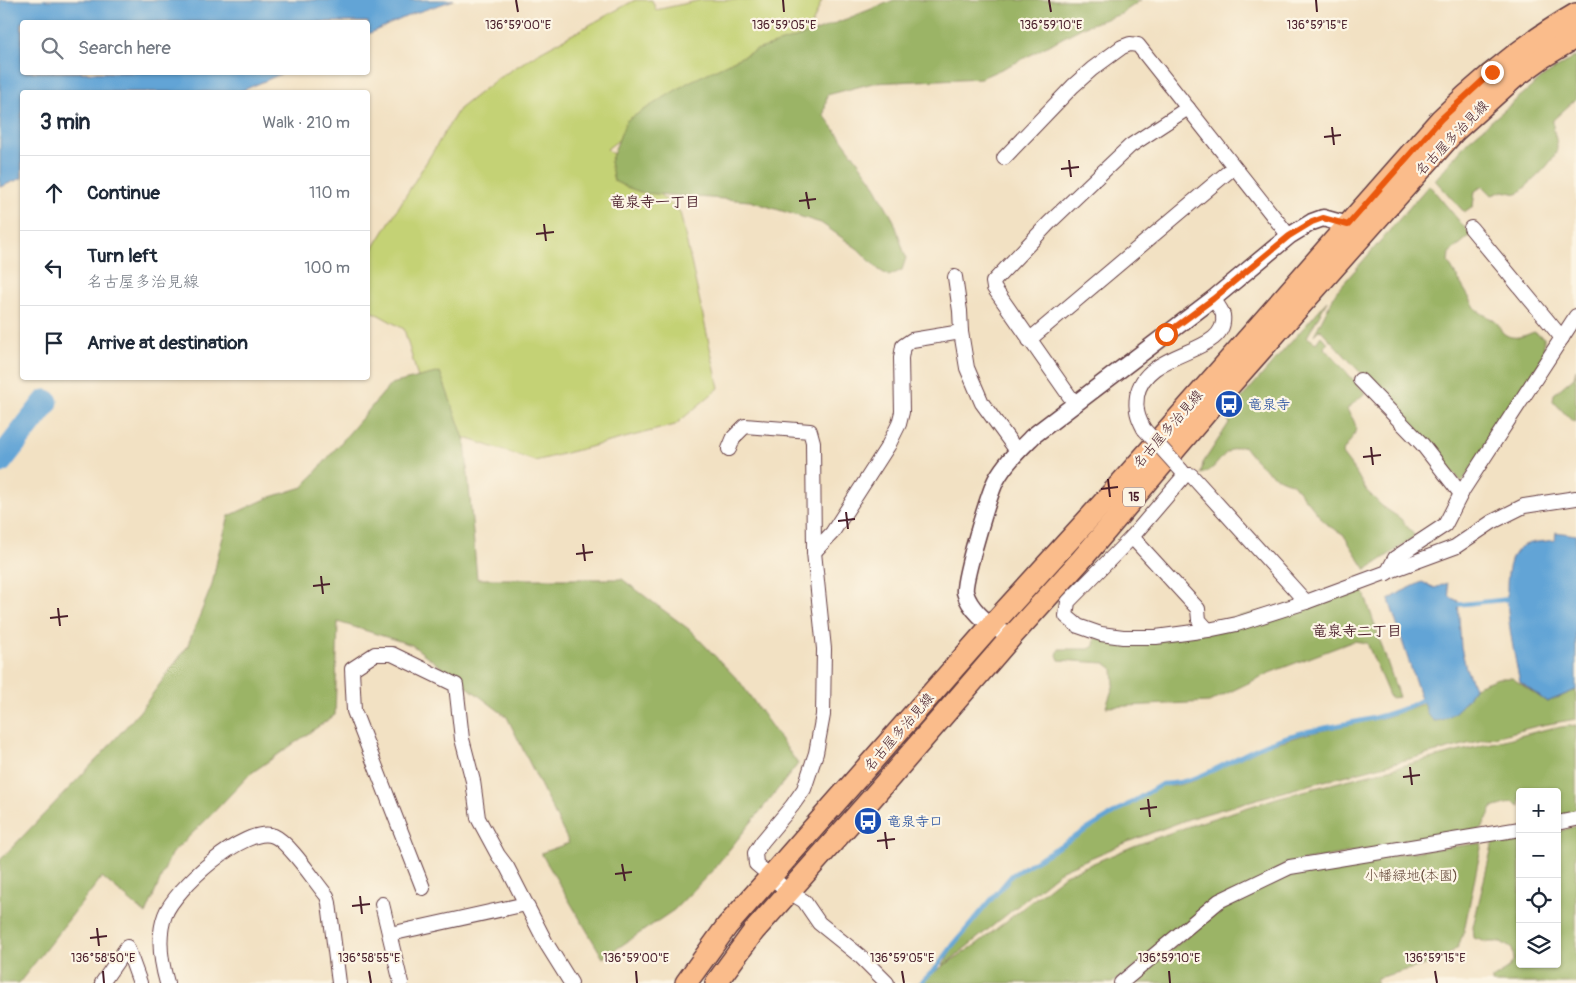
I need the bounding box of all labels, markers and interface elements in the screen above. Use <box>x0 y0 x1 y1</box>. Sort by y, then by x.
text: 136°59'00"E <box>485 18 551 33</box>
text: 136°59'05"E <box>752 18 816 33</box>
text: 136°59'10"E <box>1020 18 1082 33</box>
text: 136°59'15"E <box>1287 18 1348 33</box>
search box <box>20 20 370 75</box>
icon: search <box>38 34 66 62</box>
text: Search here <box>78 36 171 60</box>
route end <box>1481 61 1504 84</box>
street label: 名古屋多治見線 <box>1412 97 1492 179</box>
text: 3 min <box>40 109 90 136</box>
text: Walk · 210 m <box>262 113 350 133</box>
icon: ahead <box>40 179 68 207</box>
text: Continue <box>87 181 160 205</box>
text: 110 m <box>309 183 350 203</box>
district label: 竜泉寺一丁目 <box>610 193 700 212</box>
text: Turn left <box>87 244 157 268</box>
icon: left <box>40 254 68 282</box>
text: 100 m <box>304 258 350 278</box>
text: 名古屋多治見線 <box>87 272 199 292</box>
route start <box>1155 323 1178 346</box>
icon: arrive <box>40 329 68 357</box>
text: Arrive at destination <box>87 331 248 355</box>
street label: 名古屋多治見線 <box>1129 386 1207 472</box>
bus stop icon: 竜泉寺 <box>1214 389 1244 419</box>
place label: 竜泉寺 <box>1248 396 1290 413</box>
road number: 15 <box>1123 488 1145 507</box>
district label: 竜泉寺二丁目 <box>1312 622 1402 641</box>
street label: 名古屋多治見線 <box>860 689 938 775</box>
map controls <box>1516 788 1561 968</box>
button: + <box>1516 788 1561 833</box>
bus stop icon: 竜泉寺口 <box>853 806 883 836</box>
place label: 竜泉寺口 <box>887 813 943 830</box>
button: − <box>1516 833 1561 878</box>
park label: 小幡緑地(本園) <box>1364 867 1458 884</box>
button: locate <box>1516 878 1561 923</box>
button: layers <box>1516 923 1561 968</box>
text: 136°58'50"E <box>71 951 135 966</box>
text: 136°58'55"E <box>338 951 400 966</box>
text: 136°59'00"E <box>603 951 669 966</box>
text: 136°59'05"E <box>870 951 934 966</box>
text: 136°59'10"E <box>1138 951 1200 966</box>
text: 136°59'15"E <box>1405 951 1466 966</box>

